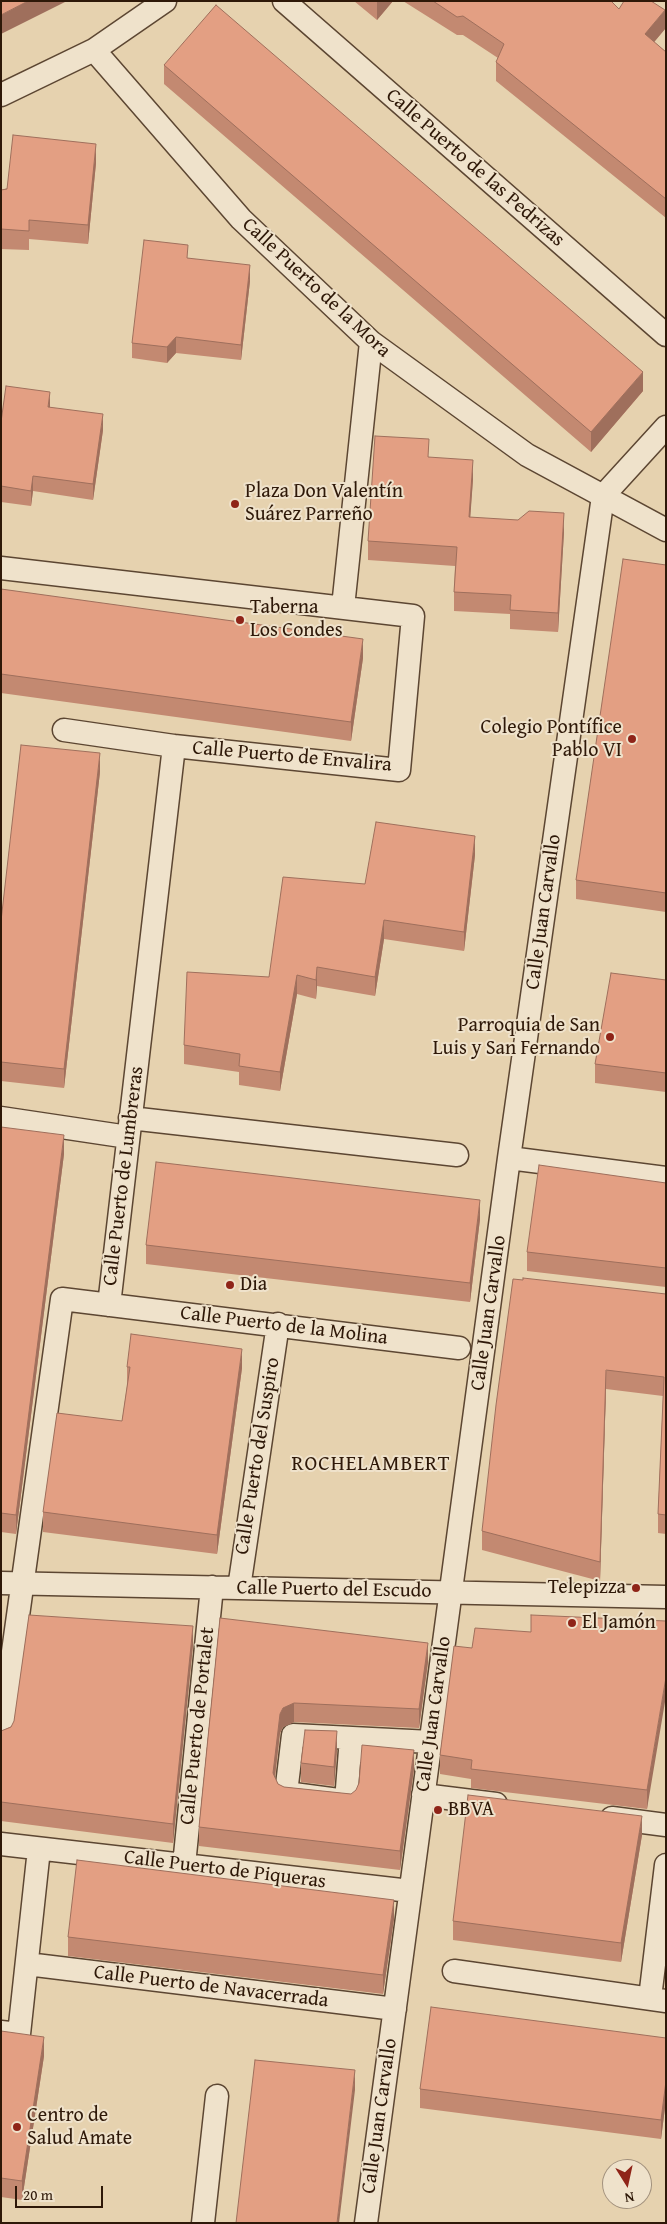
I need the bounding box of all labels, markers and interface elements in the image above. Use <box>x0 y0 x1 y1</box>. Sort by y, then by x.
street label: Calle Puerto de las Pedrizas <box>381 84 569 252</box>
street label: Calle Puerto de la Mora <box>237 213 395 363</box>
place label: Plaza Don Valentín Suárez Parreño <box>245 480 403 527</box>
marker: Plaza Don Valentín Suárez Parreño <box>229 498 241 510</box>
place label: Taberna Los Condes <box>250 596 343 643</box>
marker: Taberna Los Condes <box>234 614 246 626</box>
place label: Colegio Pontífice Pablo VI <box>481 716 622 763</box>
marker: Colegio Pontífice Pablo VI <box>626 733 638 745</box>
street label: Calle Puerto de Envalira <box>191 736 393 778</box>
street label: Calle Juan Carvallo <box>521 833 567 991</box>
place label: Parroquia de San Luis y San Fernando <box>433 1014 600 1061</box>
marker: Parroquia de San Luis y San Fernando <box>604 1031 616 1043</box>
street label: Calle Puerto de Lumbreras <box>99 1065 149 1287</box>
street label: Calle Juan Carvallo <box>466 1234 512 1392</box>
place label: Dia <box>240 1273 267 1297</box>
marker: Dia <box>224 1279 236 1291</box>
street label: Calle Puerto de la Molina <box>179 1301 389 1351</box>
street label: Calle Puerto del Suspiro <box>231 1356 285 1556</box>
district label: ROCHELAMBERT <box>290 1452 452 1478</box>
street label: Calle Puerto del Escudo <box>236 1576 432 1604</box>
place label: Telepizza <box>548 1576 626 1600</box>
marker: Telepizza <box>630 1582 642 1594</box>
place label: El Jamón <box>582 1611 656 1635</box>
marker: El Jamón <box>566 1617 578 1629</box>
street label: Calle Puerto de Portalet <box>176 1626 220 1826</box>
street label: Calle Juan Carvallo <box>411 1635 457 1793</box>
place label: BBVA <box>448 1798 494 1822</box>
marker: BBVA <box>432 1804 444 1816</box>
street label: Calle Puerto de Piqueras <box>123 1846 327 1894</box>
street label: Calle Puerto de Navacerrada <box>92 1961 330 2013</box>
street label: Calle Juan Carvallo <box>357 2037 403 2195</box>
place label: Centro de Salud Amate <box>27 2104 132 2151</box>
marker: Centro de Salud Amate <box>11 2121 23 2133</box>
north arrow <box>602 2159 652 2209</box>
scale bar <box>18 2176 105 2208</box>
text: 20 m <box>23 2184 53 2205</box>
text: N <box>623 2187 636 2208</box>

